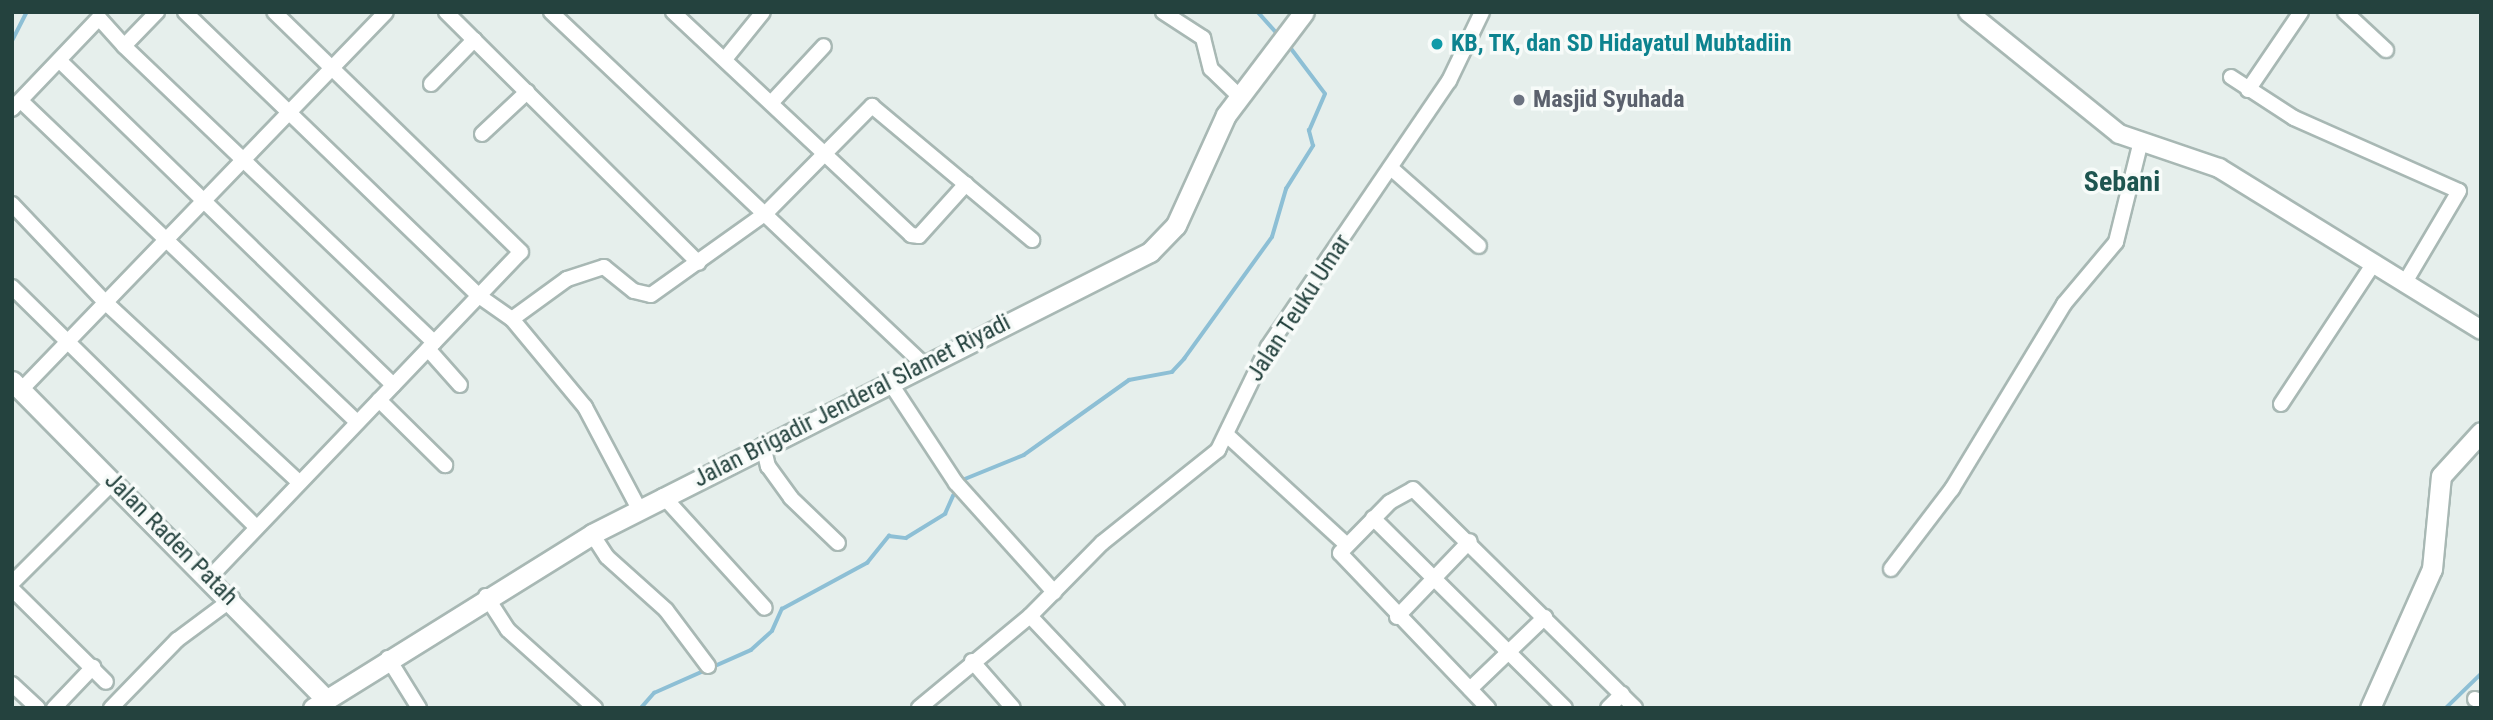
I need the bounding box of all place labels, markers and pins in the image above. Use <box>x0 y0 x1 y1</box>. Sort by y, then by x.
place label: KB, TK, dan SD Hidayatul Mubtadiin <box>1451 30 1792 58</box>
marker: KB, TK, dan SD Hidayatul Mubtadiin <box>1429 36 1445 52</box>
place label: Masjid Syuhada <box>1533 86 1685 114</box>
marker: Masjid Syuhada <box>1511 92 1527 108</box>

